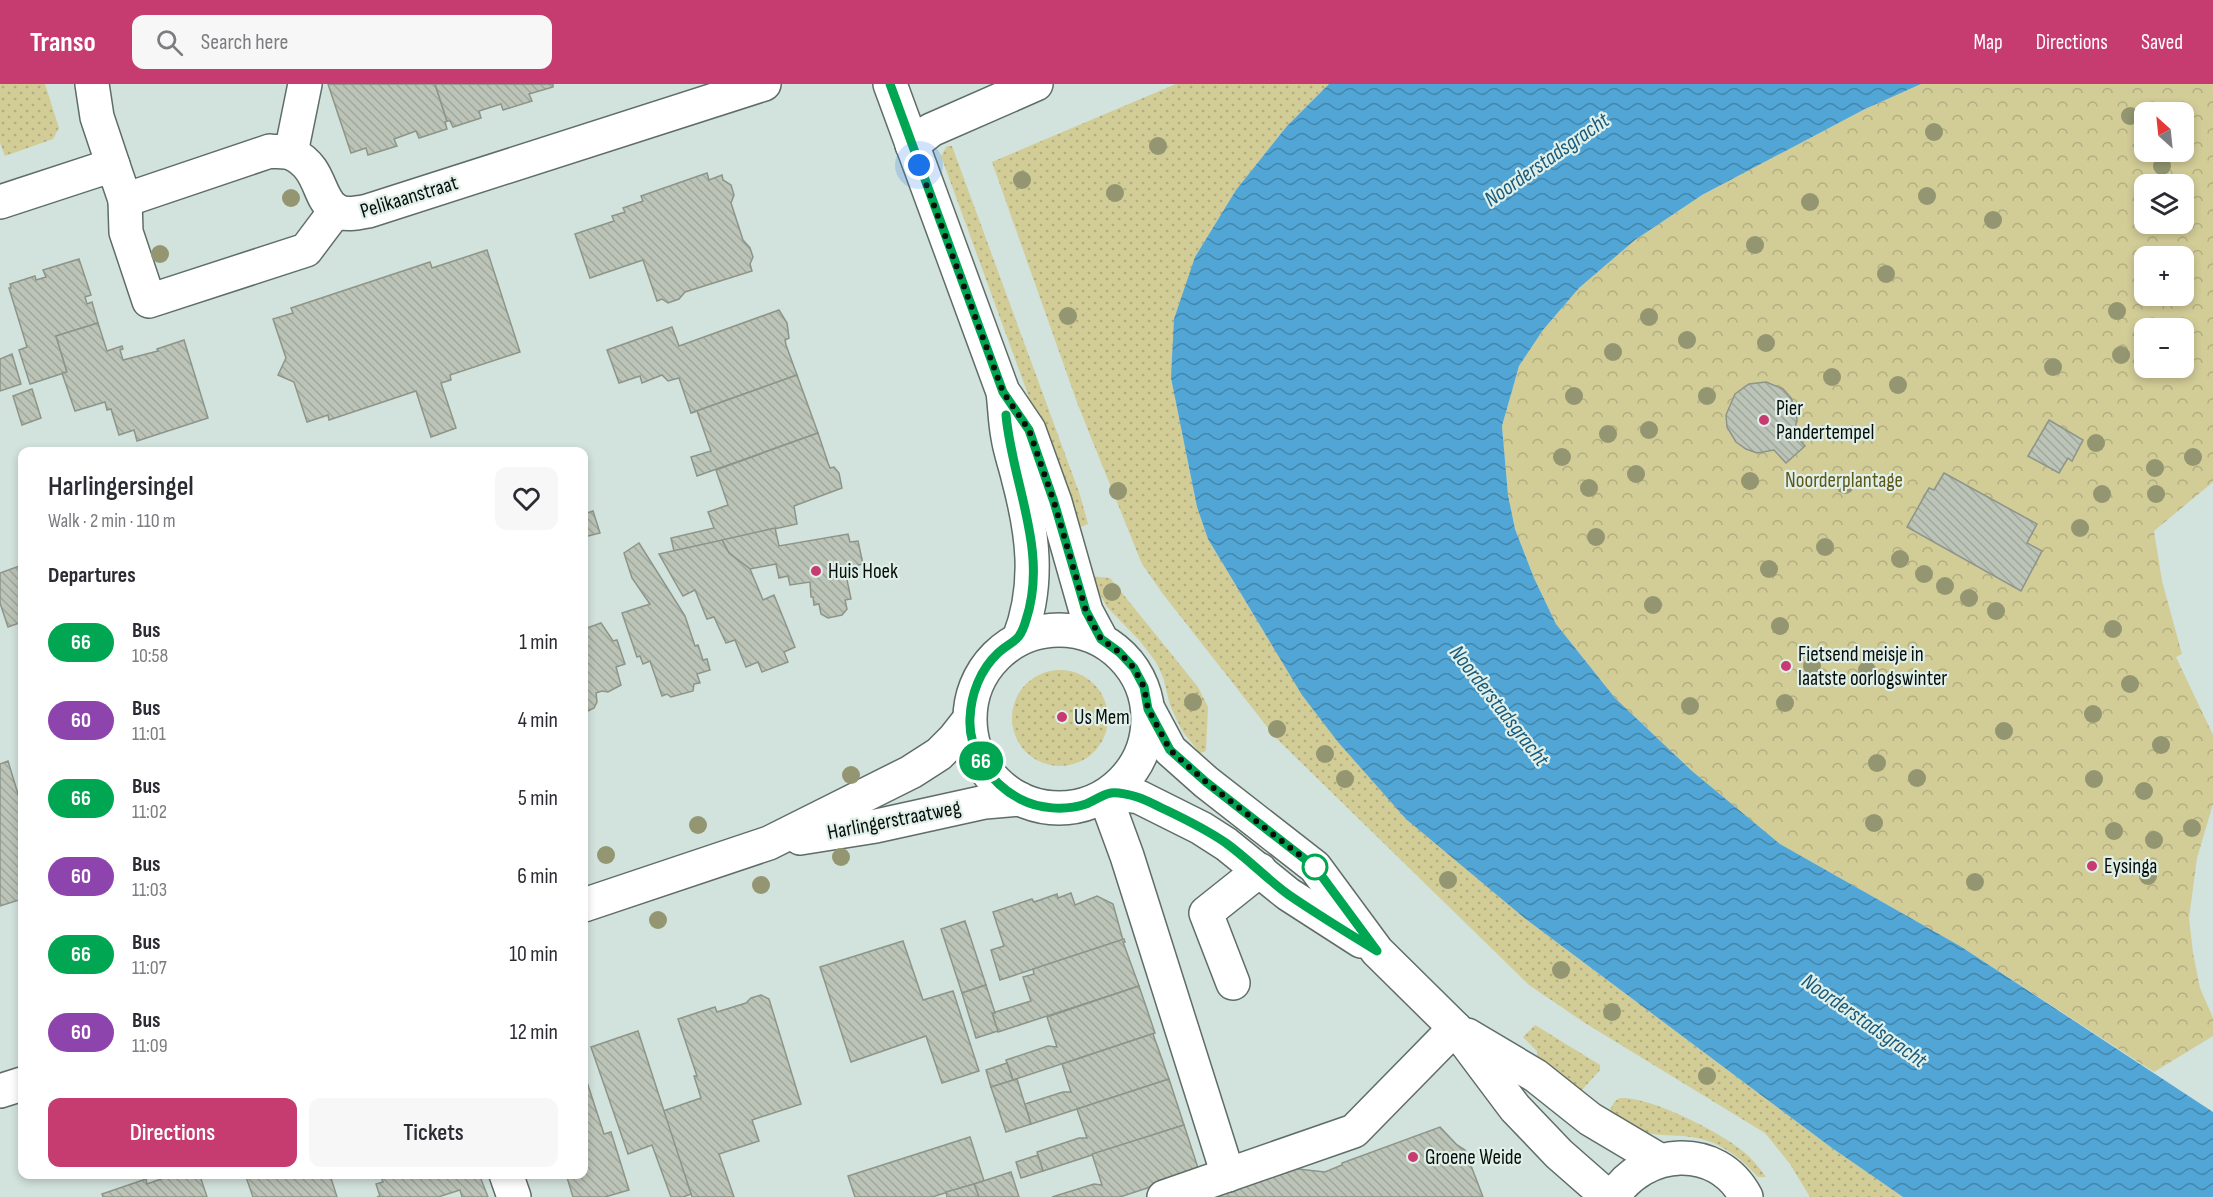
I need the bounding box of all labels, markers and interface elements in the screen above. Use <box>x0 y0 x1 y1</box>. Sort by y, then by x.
search box <box>132 15 552 69</box>
text: Transo <box>30 26 96 59</box>
icon: search <box>153 26 186 59</box>
text: Search here <box>201 29 288 56</box>
text: Map <box>1973 30 2003 55</box>
text: Directions <box>2036 30 2108 55</box>
text: Saved <box>2141 30 2183 55</box>
north arrow <box>2134 102 2194 162</box>
map controls <box>2134 102 2194 378</box>
water label: Noorderstadsgracht <box>1479 106 1616 213</box>
your location <box>904 150 934 180</box>
street label: Pelikaanstraat <box>357 170 461 224</box>
button: layers <box>2134 174 2194 234</box>
button: + <box>2134 246 2194 306</box>
button: − <box>2134 318 2194 378</box>
place label: Pier Pandertempel <box>1776 396 1874 445</box>
marker: Pier Pandertempel <box>1757 413 1771 427</box>
button: heart <box>495 467 558 530</box>
park label: Noorderplantage <box>1785 468 1903 493</box>
text: Harlingersingel <box>48 470 194 503</box>
text: Walk · 2 min · 110 m <box>48 509 176 533</box>
place label: Huis Hoek <box>828 559 898 584</box>
text: Departures <box>48 562 136 589</box>
marker: Huis Hoek <box>809 564 823 578</box>
text: Bus <box>132 617 161 644</box>
text: 1 min <box>519 629 558 656</box>
text: 66 <box>71 630 91 655</box>
water label: Noorderstadsgracht <box>1443 640 1556 773</box>
place label: Fietsend meisje in laatste oorlogswinter <box>1798 642 1947 691</box>
text: 10:58 <box>132 644 168 668</box>
marker: Fietsend meisje in laatste oorlogswinter <box>1779 659 1793 673</box>
text: Bus <box>132 695 161 722</box>
place label: Us Mem <box>1074 705 1130 730</box>
text: 4 min <box>518 707 558 734</box>
text: 60 <box>71 708 91 733</box>
marker: Us Mem <box>1055 710 1069 724</box>
text: 11:01 <box>132 722 166 746</box>
line badge: 66 <box>954 742 1008 780</box>
text: 66 <box>971 749 991 774</box>
text: Bus <box>132 773 161 800</box>
text: 5 min <box>518 785 558 812</box>
text: 66 <box>71 786 91 811</box>
street label: Harlingerstraatweg <box>825 795 963 845</box>
text: 11:02 <box>132 800 167 824</box>
text: Bus <box>132 851 161 878</box>
unlabelled marker <box>1302 854 1328 880</box>
place label: Eysinga <box>2104 854 2157 879</box>
marker: Eysinga <box>2085 859 2099 873</box>
text: 6 min <box>517 863 558 890</box>
text: 60 <box>71 864 91 889</box>
text: 11:03 <box>132 878 167 902</box>
text: Bus <box>132 929 161 956</box>
text: 10 min <box>509 941 558 968</box>
text: 66 <box>71 942 91 967</box>
text: 11:07 <box>132 956 167 980</box>
water label: Noorderstadsgracht <box>1796 968 1933 1075</box>
text: Bus <box>132 1007 161 1034</box>
text: 12 min <box>510 1019 558 1046</box>
text: 60 <box>71 1020 91 1045</box>
text: 11:09 <box>132 1034 168 1058</box>
button: Directions <box>48 1098 297 1167</box>
button: Tickets <box>309 1098 558 1167</box>
place label: Groene Weide <box>1425 1145 1522 1170</box>
marker: Groene Weide <box>1406 1150 1420 1164</box>

